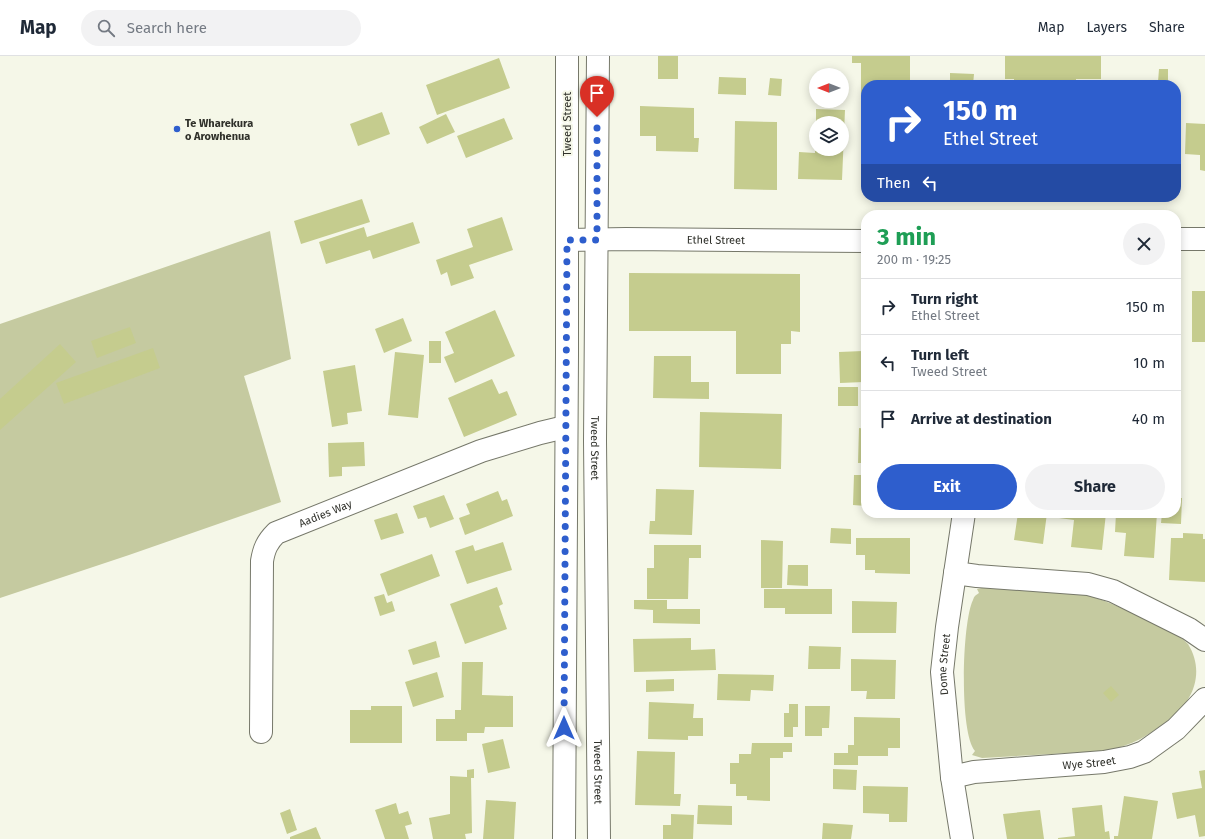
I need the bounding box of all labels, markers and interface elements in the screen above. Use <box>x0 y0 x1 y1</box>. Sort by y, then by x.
search box <box>81 10 361 46</box>
text: Map <box>20 16 57 39</box>
icon: search <box>95 17 117 39</box>
text: Search here <box>127 19 207 37</box>
text: Map <box>1038 19 1064 36</box>
text: Layers <box>1086 19 1127 36</box>
text: Share <box>1149 19 1185 36</box>
north arrow <box>809 68 849 108</box>
map controls <box>809 68 849 156</box>
pin <box>580 76 614 117</box>
icon: arrive <box>586 82 608 104</box>
street label: Tweed Street <box>561 92 574 156</box>
text: 150 m <box>943 94 1018 127</box>
icon: right <box>877 96 929 148</box>
button: layers <box>809 116 849 156</box>
place label: Te Wharekura o Arowhenua <box>185 117 253 143</box>
marker: Te Wharekura o Arowhenua <box>172 124 182 134</box>
text: Ethel Street <box>943 128 1038 150</box>
icon: left <box>919 172 941 194</box>
text: Then <box>877 174 911 192</box>
text: 3 min <box>877 223 936 251</box>
button: close <box>1123 223 1165 265</box>
street label: Ethel Street <box>687 234 745 247</box>
text: 200 m · 19:25 <box>877 252 951 267</box>
text: Turn right <box>911 290 978 308</box>
icon: right <box>877 296 899 318</box>
text: 150 m <box>1126 298 1165 316</box>
text: Ethel Street <box>911 308 980 323</box>
text: Turn left <box>911 346 969 364</box>
icon: left <box>877 352 899 374</box>
text: 10 m <box>1133 354 1165 372</box>
text: Tweed Street <box>911 364 987 379</box>
icon: arrive <box>877 408 899 430</box>
text: Arrive at destination <box>911 410 1052 428</box>
text: 40 m <box>1132 410 1165 428</box>
street label: Tweed Street <box>588 416 601 480</box>
button: Exit <box>877 464 1017 510</box>
button: Share <box>1025 464 1165 510</box>
street label: Aadies Way <box>297 497 354 530</box>
street label: Dome Street <box>936 633 953 696</box>
position arrow <box>543 707 585 749</box>
street label: Tweed Street <box>591 740 605 804</box>
street label: Wye Street <box>1062 754 1117 772</box>

